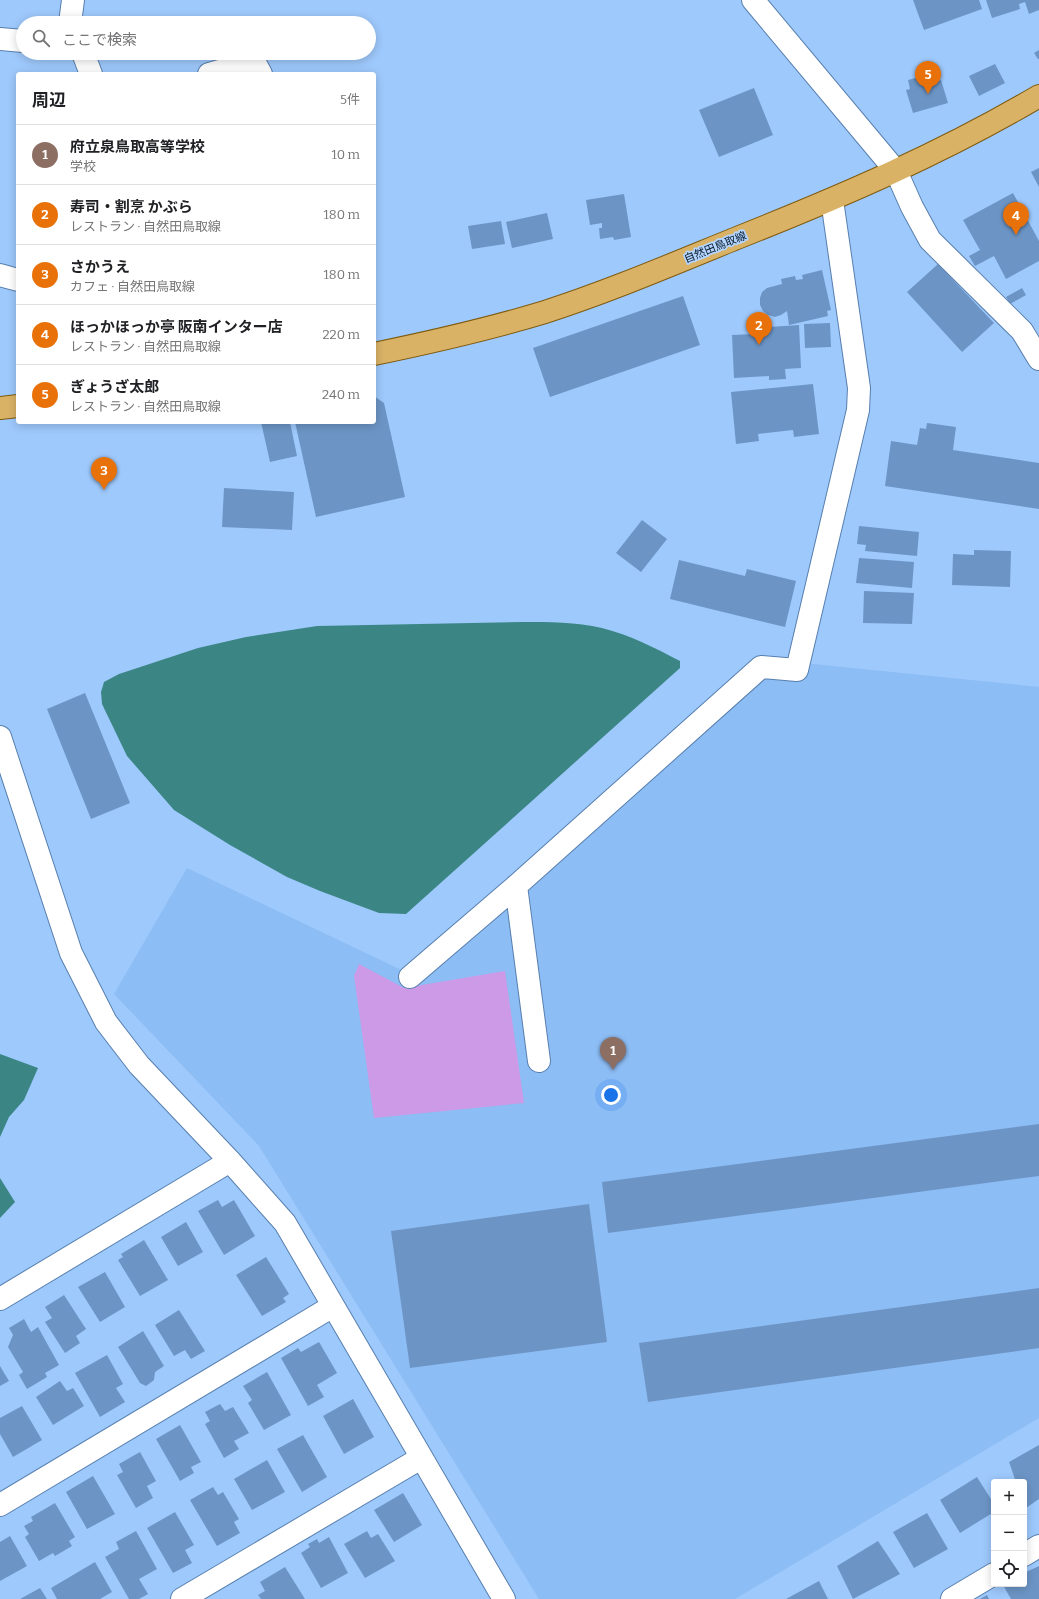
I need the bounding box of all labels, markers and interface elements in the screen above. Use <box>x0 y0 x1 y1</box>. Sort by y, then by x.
search box <box>16 16 376 60</box>
icon: search <box>30 27 52 49</box>
text: ここで検索 <box>62 31 137 49</box>
pin: 5 <box>915 61 941 94</box>
text: 周辺 <box>32 90 66 111</box>
text: 5件 <box>340 92 360 107</box>
text: 府立泉鳥取高等学校 <box>70 138 205 156</box>
text: 1 <box>42 147 48 162</box>
text: 10 m <box>331 147 360 162</box>
text: 学校 <box>70 159 96 174</box>
text: 寿司・割烹 かぶら <box>70 198 193 216</box>
pin: 4 <box>1003 202 1029 235</box>
text: 2 <box>41 207 49 222</box>
text: 180 m <box>324 207 360 222</box>
text: レストラン · 自然田鳥取線 <box>70 219 221 234</box>
street label: 自然田鳥取線 <box>682 229 748 266</box>
text: さかうえ <box>70 258 130 276</box>
text: 3 <box>41 267 49 282</box>
text: 180 m <box>324 267 360 282</box>
text: カフェ · 自然田鳥取線 <box>70 279 195 294</box>
pin: 2 <box>746 312 772 345</box>
text: ほっかほっか亭 阪南インター店 <box>70 318 283 336</box>
text: 4 <box>41 327 49 342</box>
text: 220 m <box>323 327 360 342</box>
text: レストラン · 自然田鳥取線 <box>70 339 221 354</box>
text: ぎょうざ太郎 <box>70 378 159 396</box>
text: 5 <box>41 387 49 402</box>
text: 240 m <box>322 387 360 402</box>
text: レストラン · 自然田鳥取線 <box>70 399 221 414</box>
pin: 3 <box>91 457 117 490</box>
pin: 1 <box>600 1037 626 1070</box>
your location <box>601 1085 621 1105</box>
map controls <box>991 1479 1027 1587</box>
button: + <box>991 1479 1027 1515</box>
button: − <box>991 1515 1027 1551</box>
button: locate <box>991 1551 1027 1587</box>

